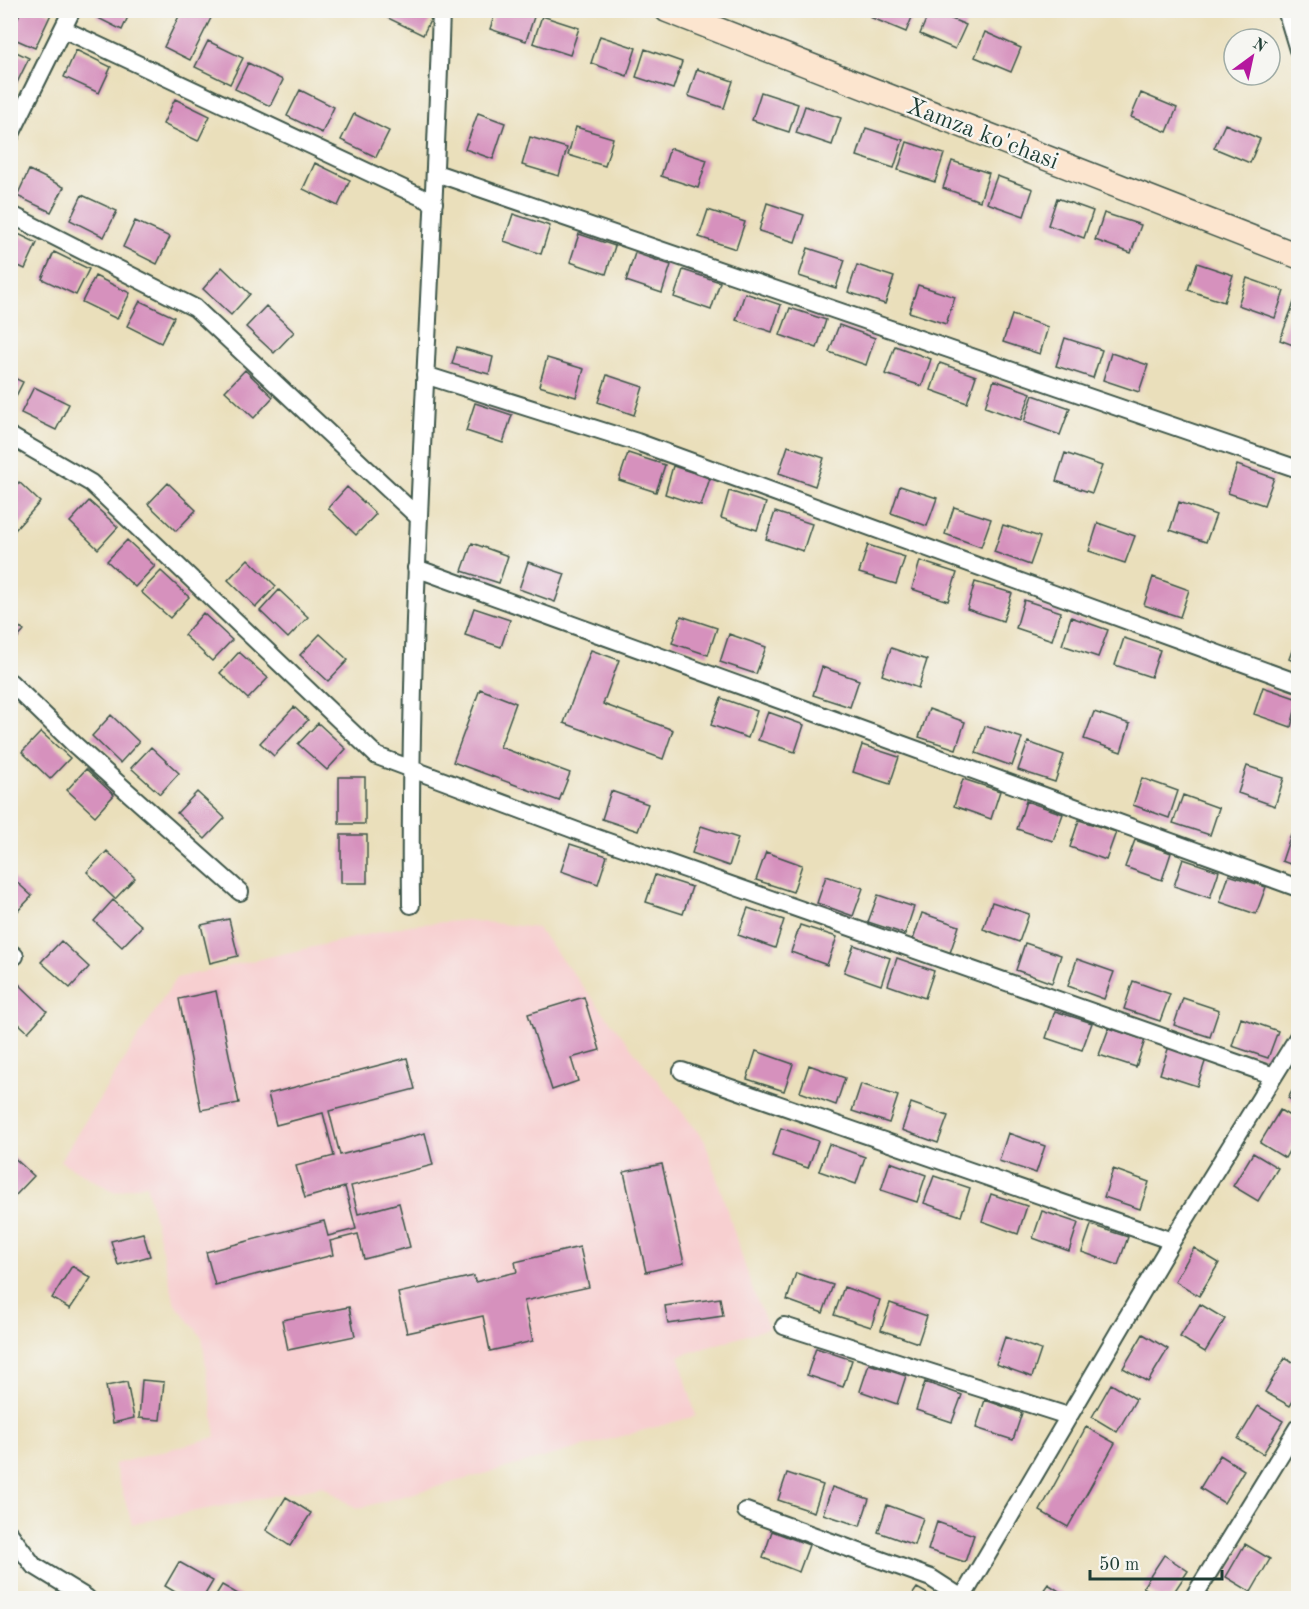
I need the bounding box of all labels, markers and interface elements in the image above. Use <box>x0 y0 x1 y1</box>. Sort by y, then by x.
north arrow <box>1222 27 1282 87</box>
text: N <box>1250 36 1269 57</box>
street label: Xamza ko'chasi <box>903 95 1061 175</box>
scale bar <box>1090 1543 1222 1581</box>
text: 50 m <box>1099 1556 1139 1574</box>

